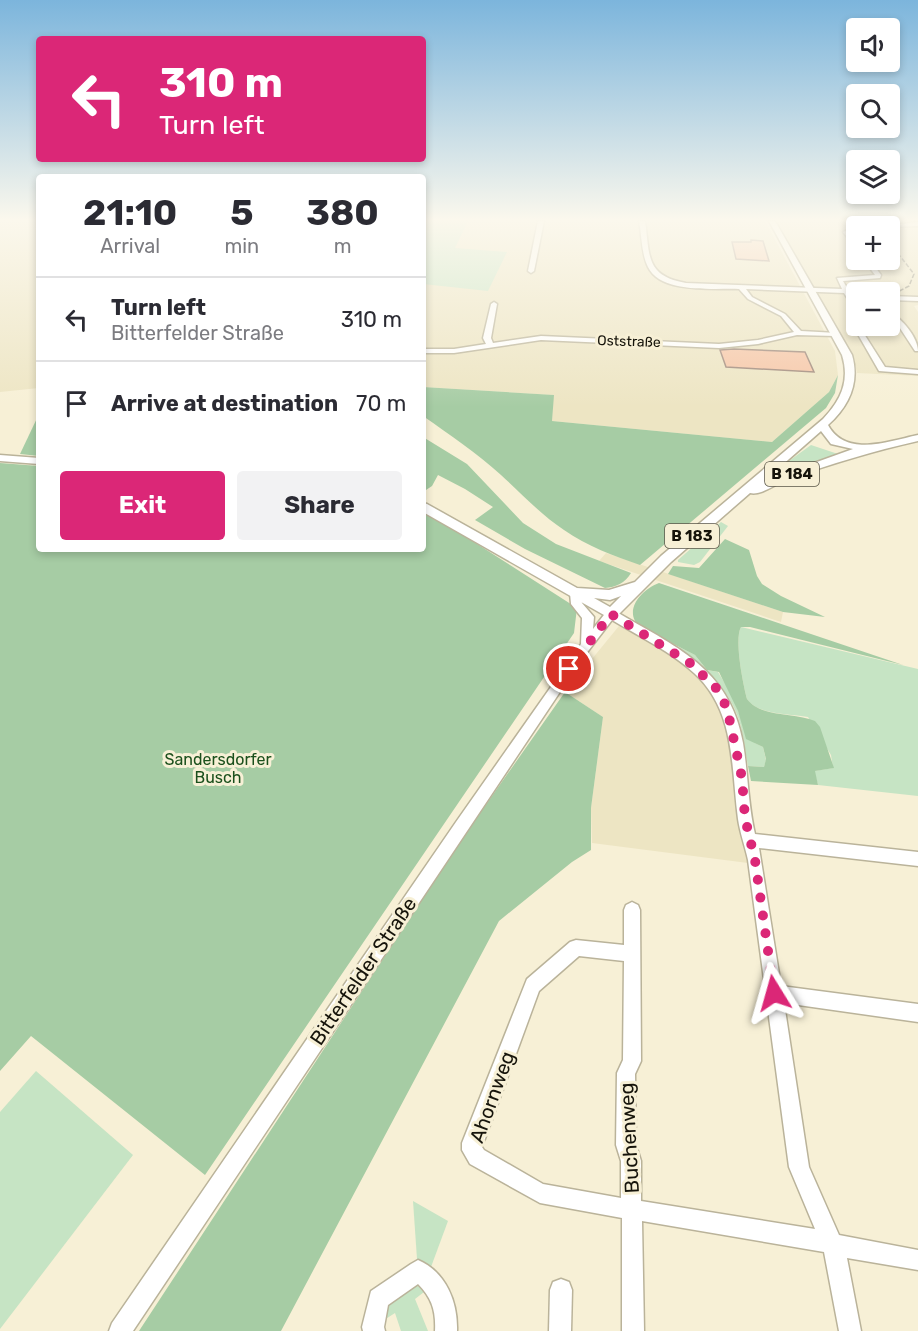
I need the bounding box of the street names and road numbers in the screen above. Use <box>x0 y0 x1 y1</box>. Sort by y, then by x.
street label: Oststraße <box>597 332 661 351</box>
road number: B 184 <box>765 462 819 486</box>
road number: B 183 <box>665 524 719 548</box>
street label: Bitterfelder Straße <box>305 893 421 1049</box>
street label: Ahornweg <box>464 1048 520 1146</box>
street label: Buchenweg <box>614 1082 644 1194</box>

